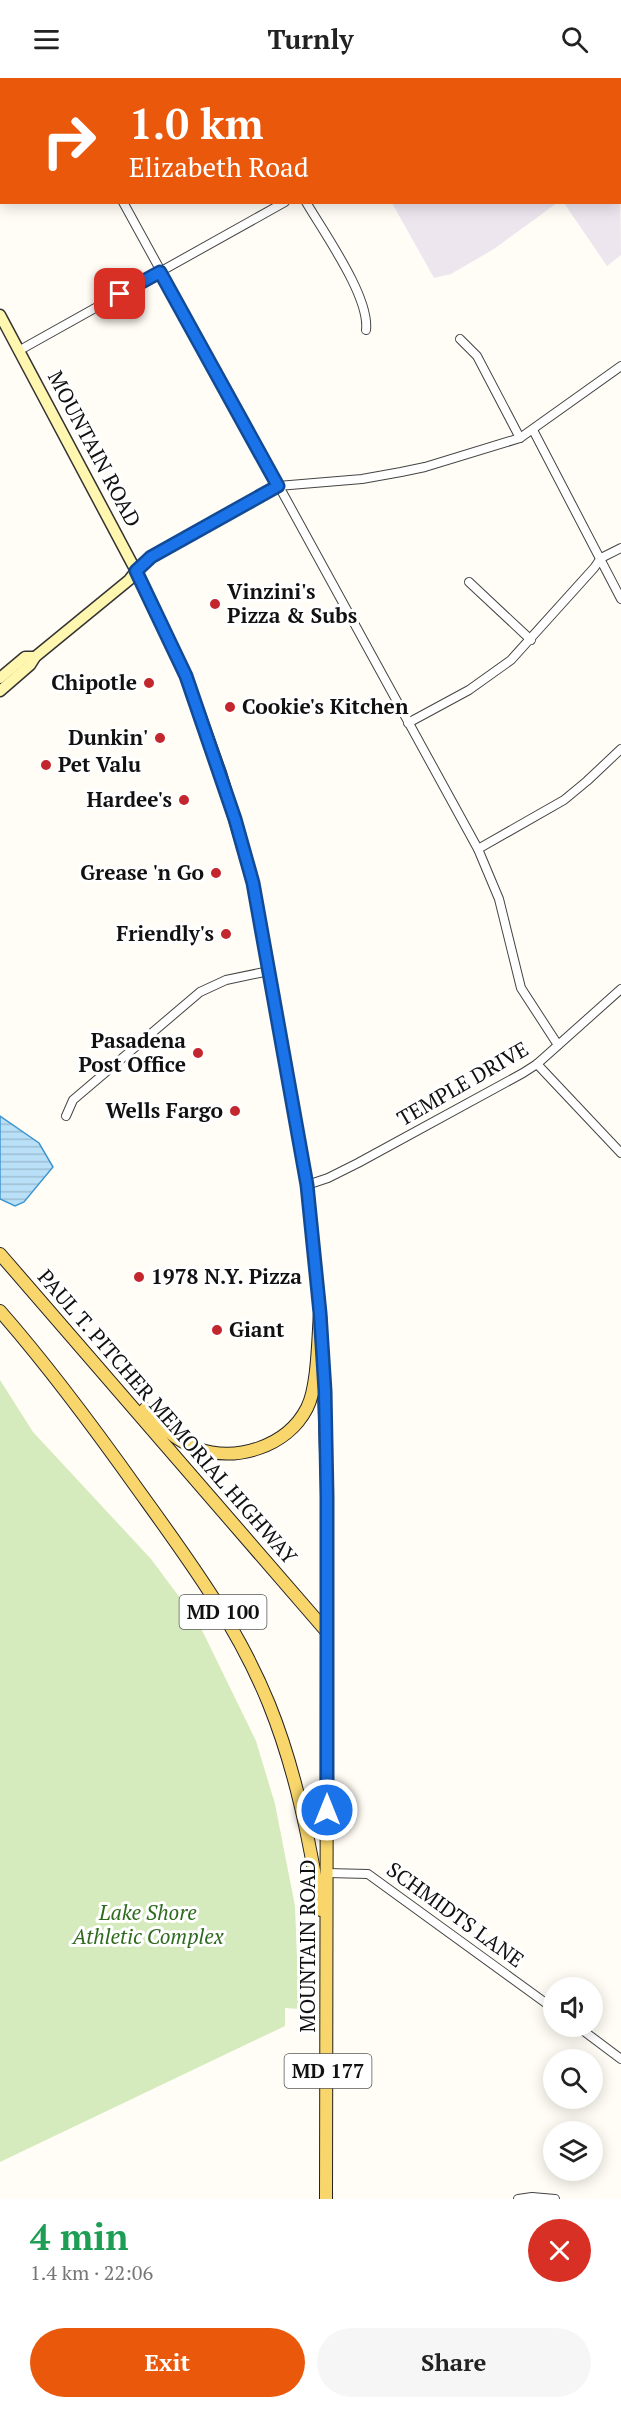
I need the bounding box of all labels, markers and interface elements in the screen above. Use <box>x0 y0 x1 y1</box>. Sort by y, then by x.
text: Turnly <box>267 21 354 57</box>
icon: menu <box>30 23 63 56</box>
icon: search <box>558 23 591 56</box>
text: 1.0 km <box>129 95 264 151</box>
icon: right <box>30 102 108 180</box>
text: Elizabeth Road <box>129 149 309 185</box>
pin <box>94 268 145 319</box>
icon: arrive <box>103 277 136 310</box>
street label: MOUNTAIN ROAD <box>42 366 148 532</box>
place label: Vinzini's Pizza & Subs <box>227 577 357 629</box>
marker: Vinzini's Pizza & Subs <box>208 597 222 611</box>
place label: Chipotle <box>51 668 137 696</box>
marker: Chipotle <box>142 676 156 690</box>
place label: Cookie's Kitchen <box>242 692 409 720</box>
marker: Cookie's Kitchen <box>223 700 237 714</box>
place label: Dunkin' <box>68 723 148 751</box>
marker: Dunkin' <box>153 731 167 745</box>
place label: Pet Valu <box>58 750 141 778</box>
marker: Pet Valu <box>39 758 53 772</box>
place label: Hardee's <box>87 785 172 813</box>
marker: Hardee's <box>177 793 191 807</box>
place label: Grease 'n Go <box>80 858 204 886</box>
marker: Grease 'n Go <box>209 866 223 880</box>
place label: Friendly's <box>116 919 214 947</box>
marker: Friendly's <box>219 927 233 941</box>
place label: Pasadena Post Office <box>79 1026 186 1078</box>
street label: TEMPLE DRIVE <box>392 1034 533 1132</box>
marker: Pasadena Post Office <box>191 1046 205 1060</box>
place label: Wells Fargo <box>105 1096 223 1124</box>
marker: Wells Fargo <box>228 1104 242 1118</box>
place label: 1978 N.Y. Pizza <box>151 1262 302 1290</box>
street label: PAUL T. PITCHER MEMORIAL HIGHWAY <box>32 1263 304 1570</box>
marker: 1978 N.Y. Pizza <box>132 1270 146 1284</box>
place label: Giant <box>229 1315 285 1343</box>
marker: Giant <box>210 1323 224 1337</box>
road number: MD 100 <box>180 1595 266 1629</box>
position arrow <box>295 1778 359 1842</box>
street label: SCHMIDTS LANE <box>381 1855 530 1973</box>
street label: MOUNTAIN ROAD <box>293 1859 321 2033</box>
park label: Lake Shore Athletic Complex <box>71 1898 224 1950</box>
map controls <box>543 1977 603 2181</box>
button: sound <box>543 1977 603 2037</box>
button: search <box>543 2049 603 2109</box>
road number: MD 177 <box>284 2054 372 2088</box>
button: layers <box>543 2121 603 2181</box>
text: 4 min <box>30 2213 128 2260</box>
button: close <box>528 2219 591 2282</box>
text: 1.4 km · 22:06 <box>30 2259 153 2286</box>
button: Exit <box>30 2328 305 2397</box>
button: Share <box>317 2328 591 2397</box>

